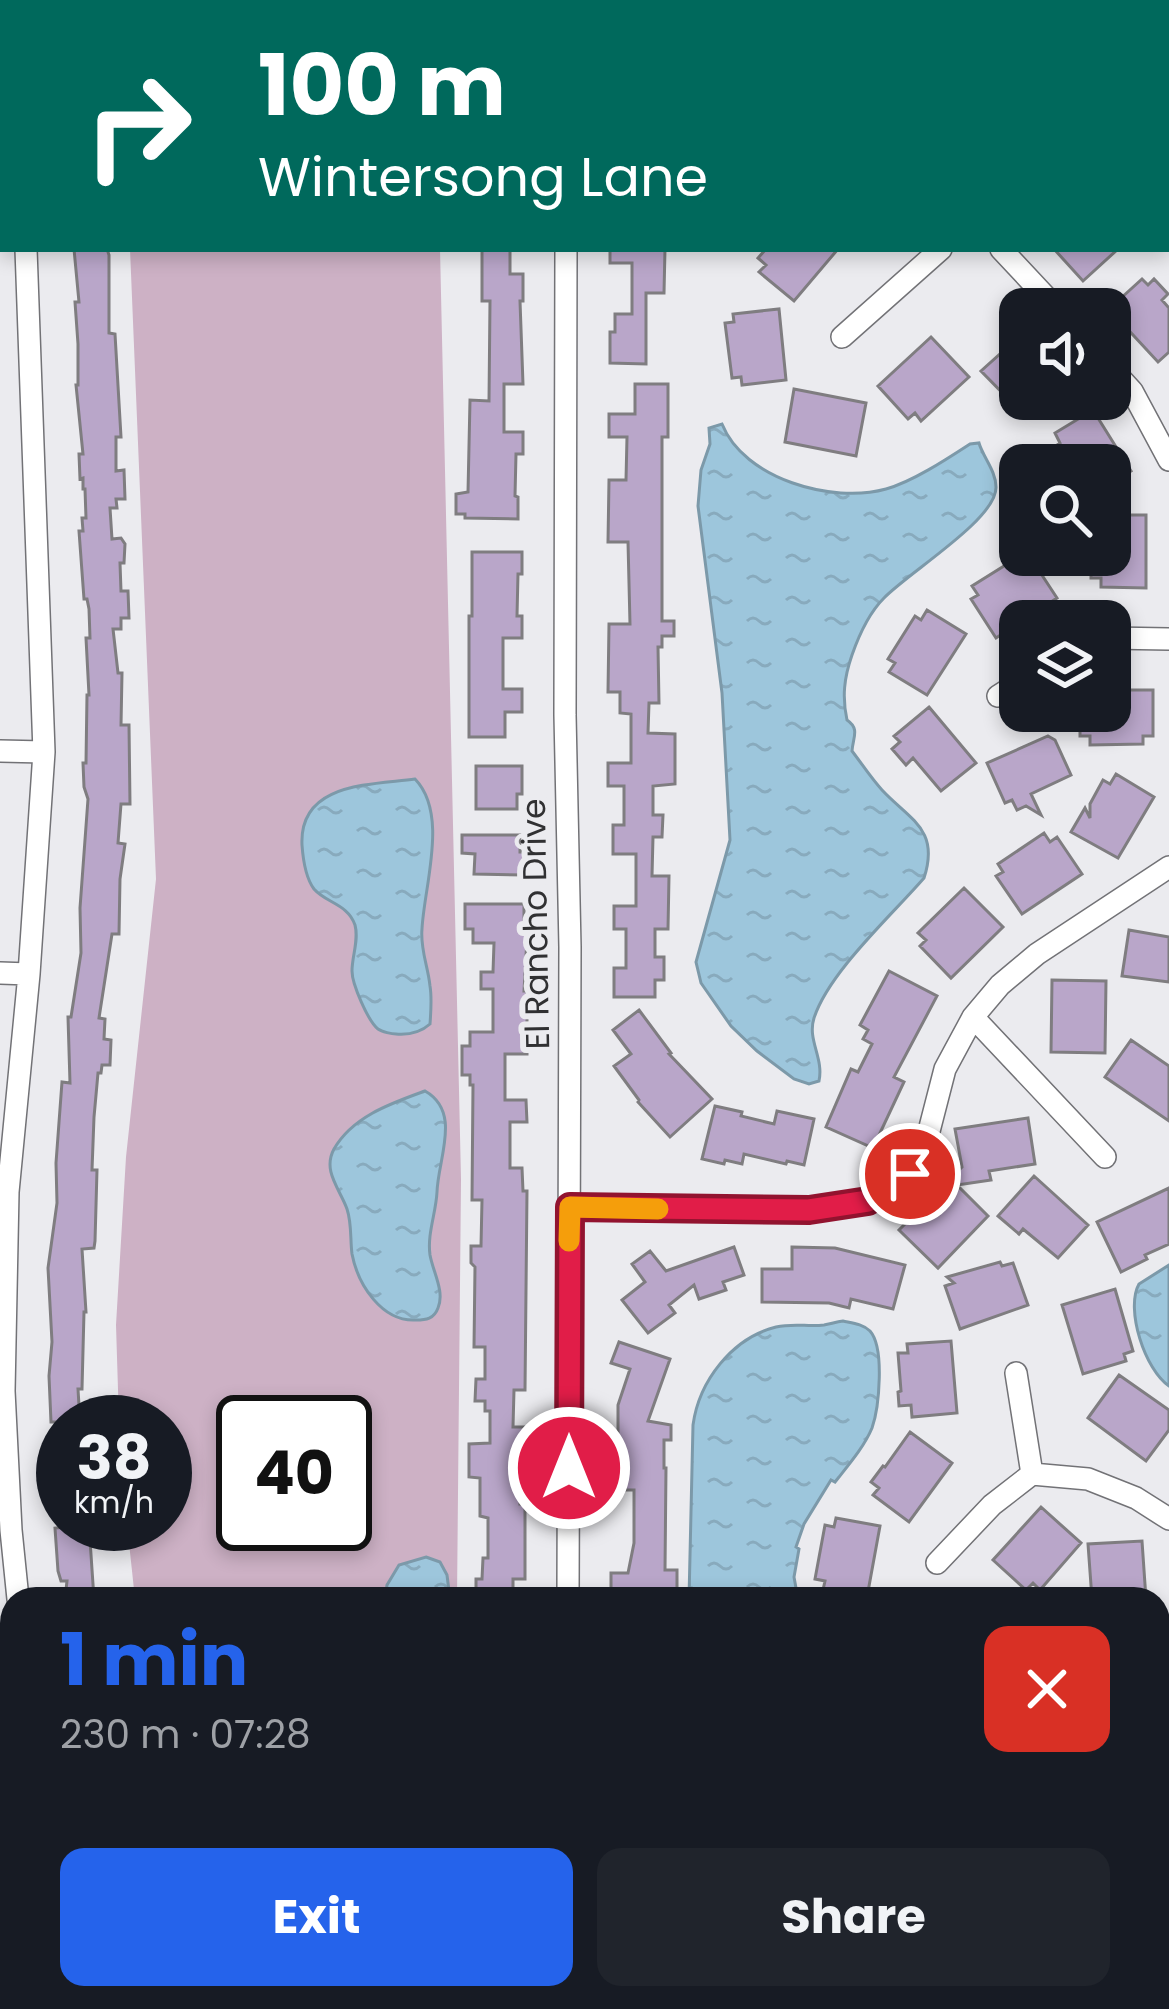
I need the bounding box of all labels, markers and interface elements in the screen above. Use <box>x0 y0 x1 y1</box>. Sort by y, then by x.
text: 100 m <box>258 27 506 144</box>
icon: right <box>60 48 216 204</box>
text: Wintersong Lane <box>258 139 708 215</box>
map controls <box>999 288 1131 732</box>
button: sound <box>999 288 1131 420</box>
button: search <box>999 444 1131 576</box>
button: layers <box>999 600 1131 732</box>
street label: El Rancho Drive <box>510 798 561 1050</box>
pin <box>859 1123 961 1225</box>
icon: arrive <box>877 1141 943 1207</box>
speed limit sign: 40 <box>216 1395 372 1551</box>
position arrow <box>506 1405 632 1531</box>
text: 38 <box>76 1416 152 1500</box>
text: km/h <box>74 1481 154 1524</box>
text: 1 min <box>60 1609 248 1710</box>
button: close <box>984 1626 1110 1752</box>
text: 230 m · 07:28 <box>60 1707 311 1762</box>
button: Exit <box>60 1848 573 1986</box>
button: Share <box>597 1848 1110 1986</box>

